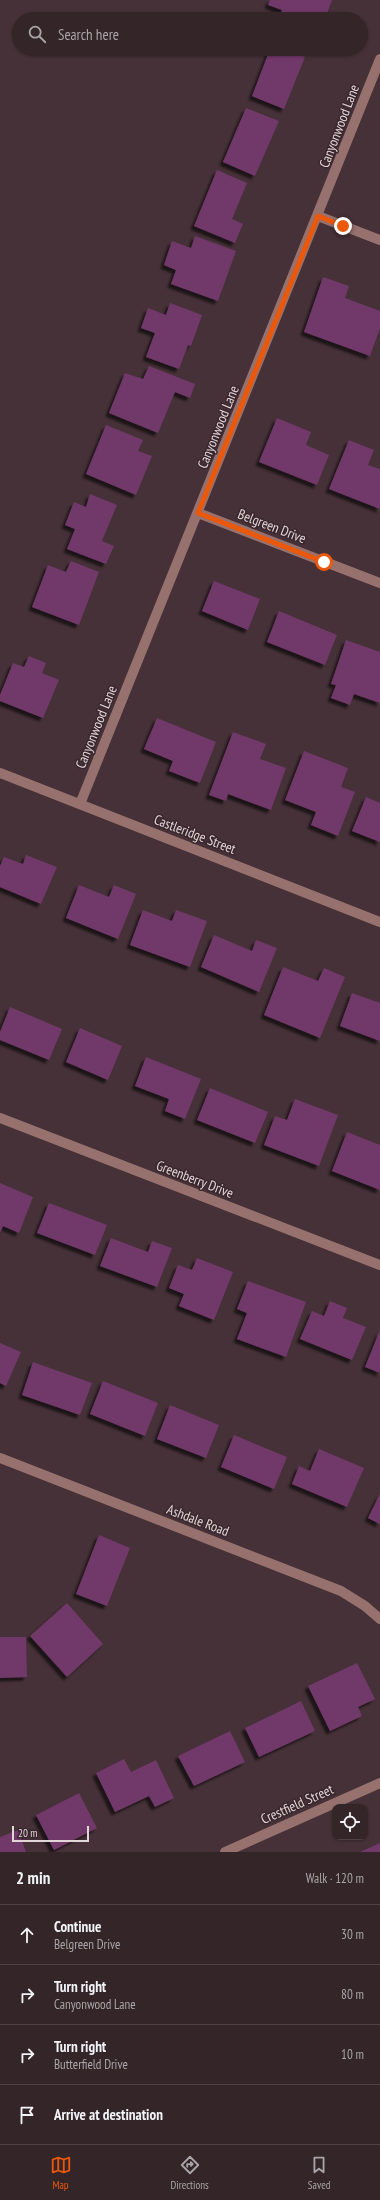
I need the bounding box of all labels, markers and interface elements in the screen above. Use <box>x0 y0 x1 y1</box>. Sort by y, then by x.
search box <box>12 12 368 56</box>
icon: search <box>26 23 48 45</box>
text: Search here <box>58 25 119 44</box>
street label: Canyonwood Lane <box>315 82 363 170</box>
route end <box>334 217 352 235</box>
street label: Canyonwood Lane <box>193 383 243 471</box>
street label: Belgreen Drive <box>235 505 309 547</box>
route start <box>315 553 333 571</box>
street label: Canyonwood Lane <box>71 683 121 771</box>
street label: Castleridge Street <box>152 810 239 858</box>
street label: Greenberry Drive <box>154 1156 236 1202</box>
street label: Ashdale Road <box>164 1500 232 1540</box>
street label: Crestfield Street <box>258 1780 336 1828</box>
map controls <box>332 1804 368 1840</box>
button: locate <box>332 1804 368 1840</box>
scale bar <box>12 1824 89 1843</box>
text: 20 m <box>18 1826 37 1840</box>
text: 2 min <box>16 1867 50 1889</box>
text: Walk · 120 m <box>306 1870 364 1887</box>
text: Continue <box>54 1917 101 1936</box>
icon: ahead <box>16 1924 38 1946</box>
text: 30 m <box>341 1926 364 1943</box>
text: Belgreen Drive <box>54 1936 120 1953</box>
text: Turn right <box>54 1977 106 1996</box>
icon: right <box>16 1984 38 2006</box>
text: 80 m <box>341 1986 364 2003</box>
text: Canyonwood Lane <box>54 1996 136 2013</box>
text: Turn right <box>54 2037 106 2056</box>
icon: right <box>16 2044 38 2066</box>
text: 10 m <box>341 2046 364 2063</box>
text: Butterfield Drive <box>54 2056 128 2073</box>
icon: arrive <box>16 2104 38 2126</box>
text: Arrive at destination <box>54 2105 163 2124</box>
tab: Map <box>50 2154 72 2192</box>
tab: Directions <box>171 2154 209 2192</box>
tab: Saved <box>308 2154 330 2192</box>

